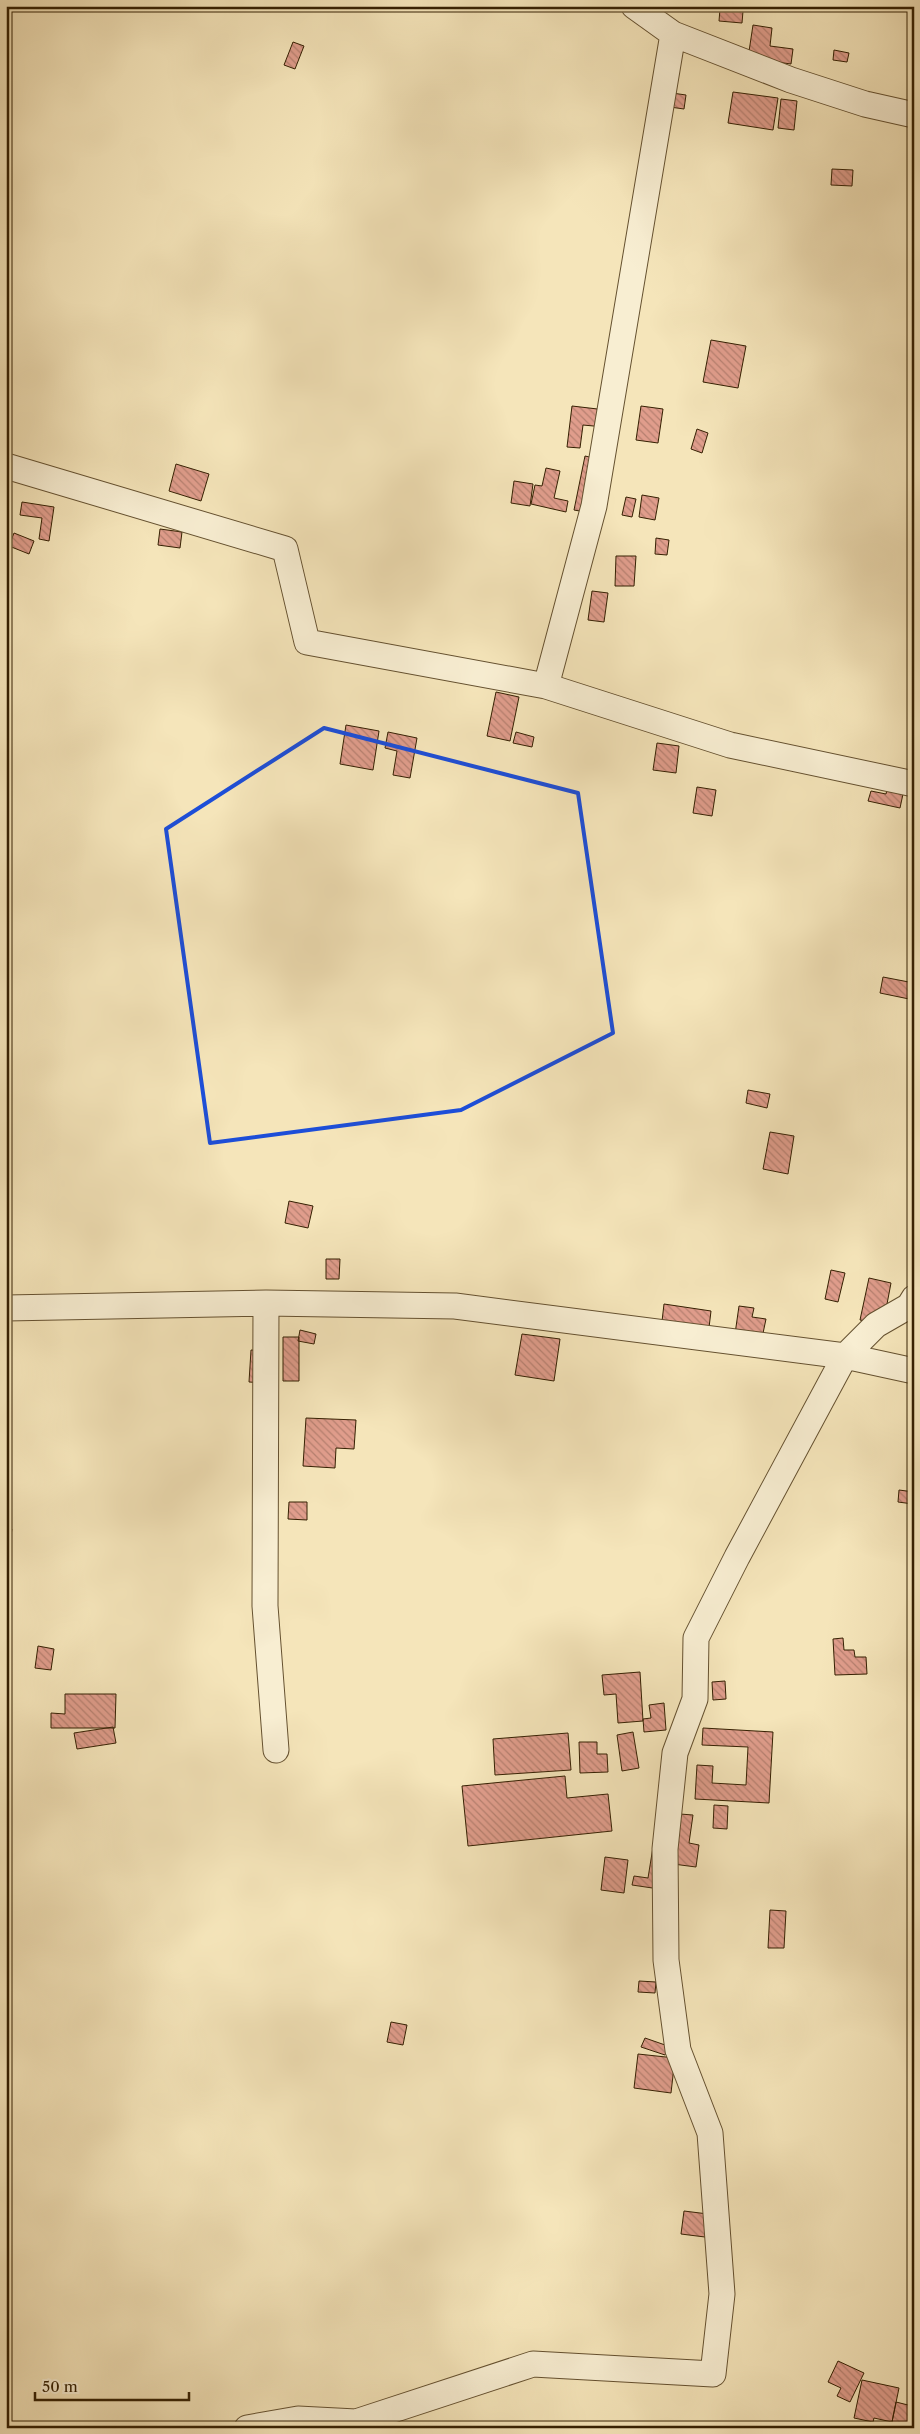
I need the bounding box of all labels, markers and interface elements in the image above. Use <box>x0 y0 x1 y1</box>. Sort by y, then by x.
scale bar <box>35 2369 189 2401</box>
text: 50 m <box>42 2377 78 2396</box>

